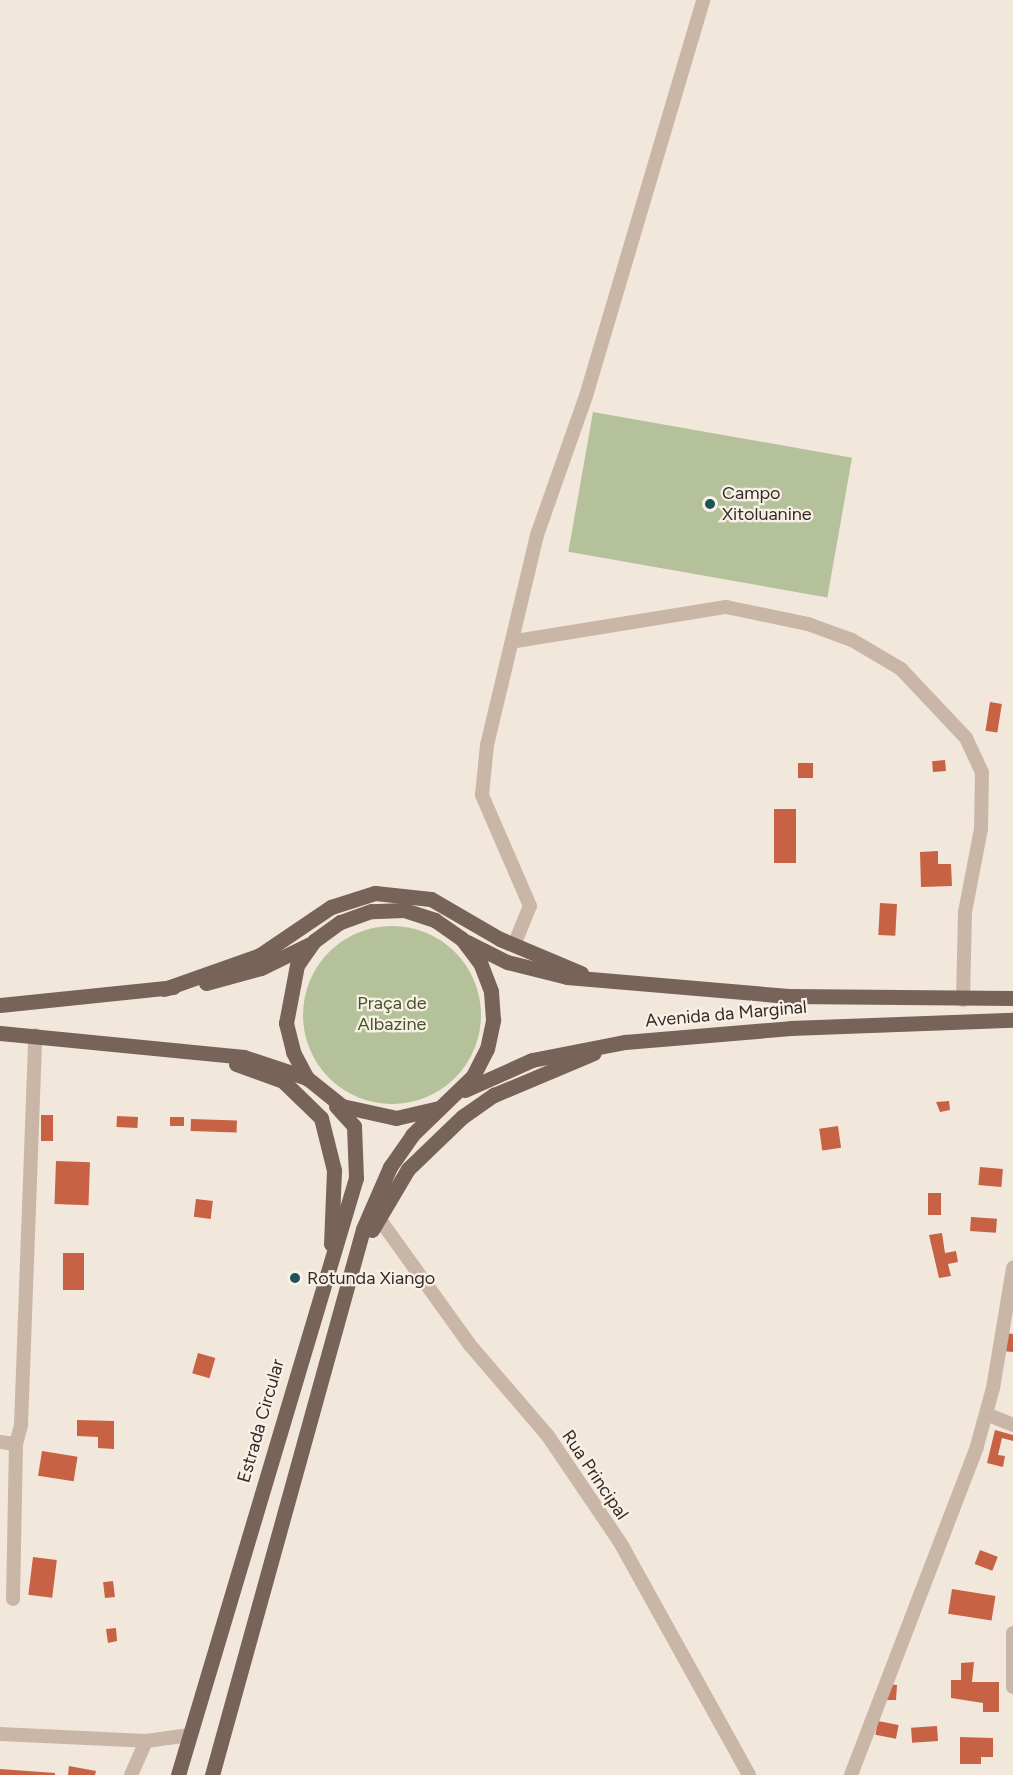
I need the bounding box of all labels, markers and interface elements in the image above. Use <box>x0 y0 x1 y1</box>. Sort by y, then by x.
place label: Campo Xitoluanine <box>722 483 812 526</box>
marker: Campo Xitoluanine <box>703 497 717 511</box>
park label: Praça de Albazine <box>357 993 427 1036</box>
street label: Avenida da Marginal <box>644 996 808 1032</box>
place label: Rotunda Xiango <box>307 1267 435 1289</box>
marker: Rotunda Xiango <box>288 1271 302 1285</box>
street label: Estrada Circular <box>233 1357 289 1485</box>
street label: Rua Principal <box>557 1426 633 1524</box>

